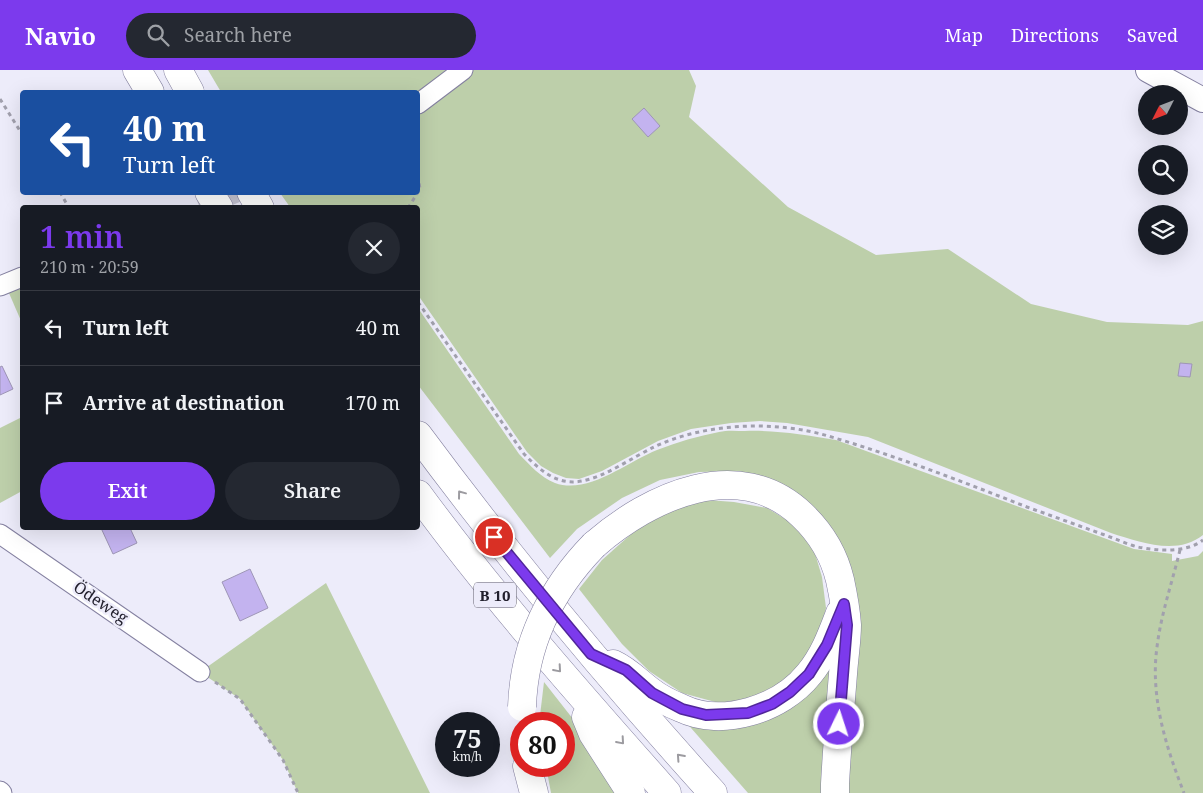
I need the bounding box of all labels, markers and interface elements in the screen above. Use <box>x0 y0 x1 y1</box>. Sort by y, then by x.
search box <box>126 13 476 58</box>
text: Navio <box>25 19 96 52</box>
icon: search <box>144 21 172 49</box>
text: Search here <box>184 22 292 48</box>
text: Map <box>945 23 983 47</box>
text: Directions <box>1011 23 1099 47</box>
text: Saved <box>1127 23 1178 47</box>
north arrow <box>1138 85 1188 135</box>
map controls <box>1138 85 1188 255</box>
text: 40 m <box>123 104 206 151</box>
icon: left <box>40 110 105 175</box>
button: search <box>1138 145 1188 195</box>
text: Turn left <box>123 149 215 179</box>
button: layers <box>1138 205 1188 255</box>
text: 1 min <box>40 216 124 257</box>
button: close <box>348 222 400 274</box>
text: 210 m · 20:59 <box>40 256 139 278</box>
icon: left <box>40 314 68 342</box>
text: Turn left <box>83 315 169 341</box>
text: 40 m <box>356 315 400 341</box>
icon: arrive <box>40 389 68 417</box>
text: Arrive at destination <box>83 390 285 416</box>
text: 170 m <box>345 390 400 416</box>
button: Exit <box>40 462 215 520</box>
button: Share <box>225 462 400 520</box>
one-way arrow <box>459 491 467 500</box>
pin <box>473 516 515 558</box>
icon: arrive <box>480 523 508 551</box>
street label: Ödeweg <box>69 576 133 628</box>
road number: B 10 <box>474 582 516 608</box>
one-way arrow <box>552 663 561 672</box>
position arrow <box>812 697 864 749</box>
speed limit sign: 80 <box>510 712 575 777</box>
text: 75 <box>453 721 482 755</box>
one-way arrow <box>615 736 624 745</box>
text: km/h <box>453 748 482 765</box>
one-way arrow <box>677 753 686 762</box>

